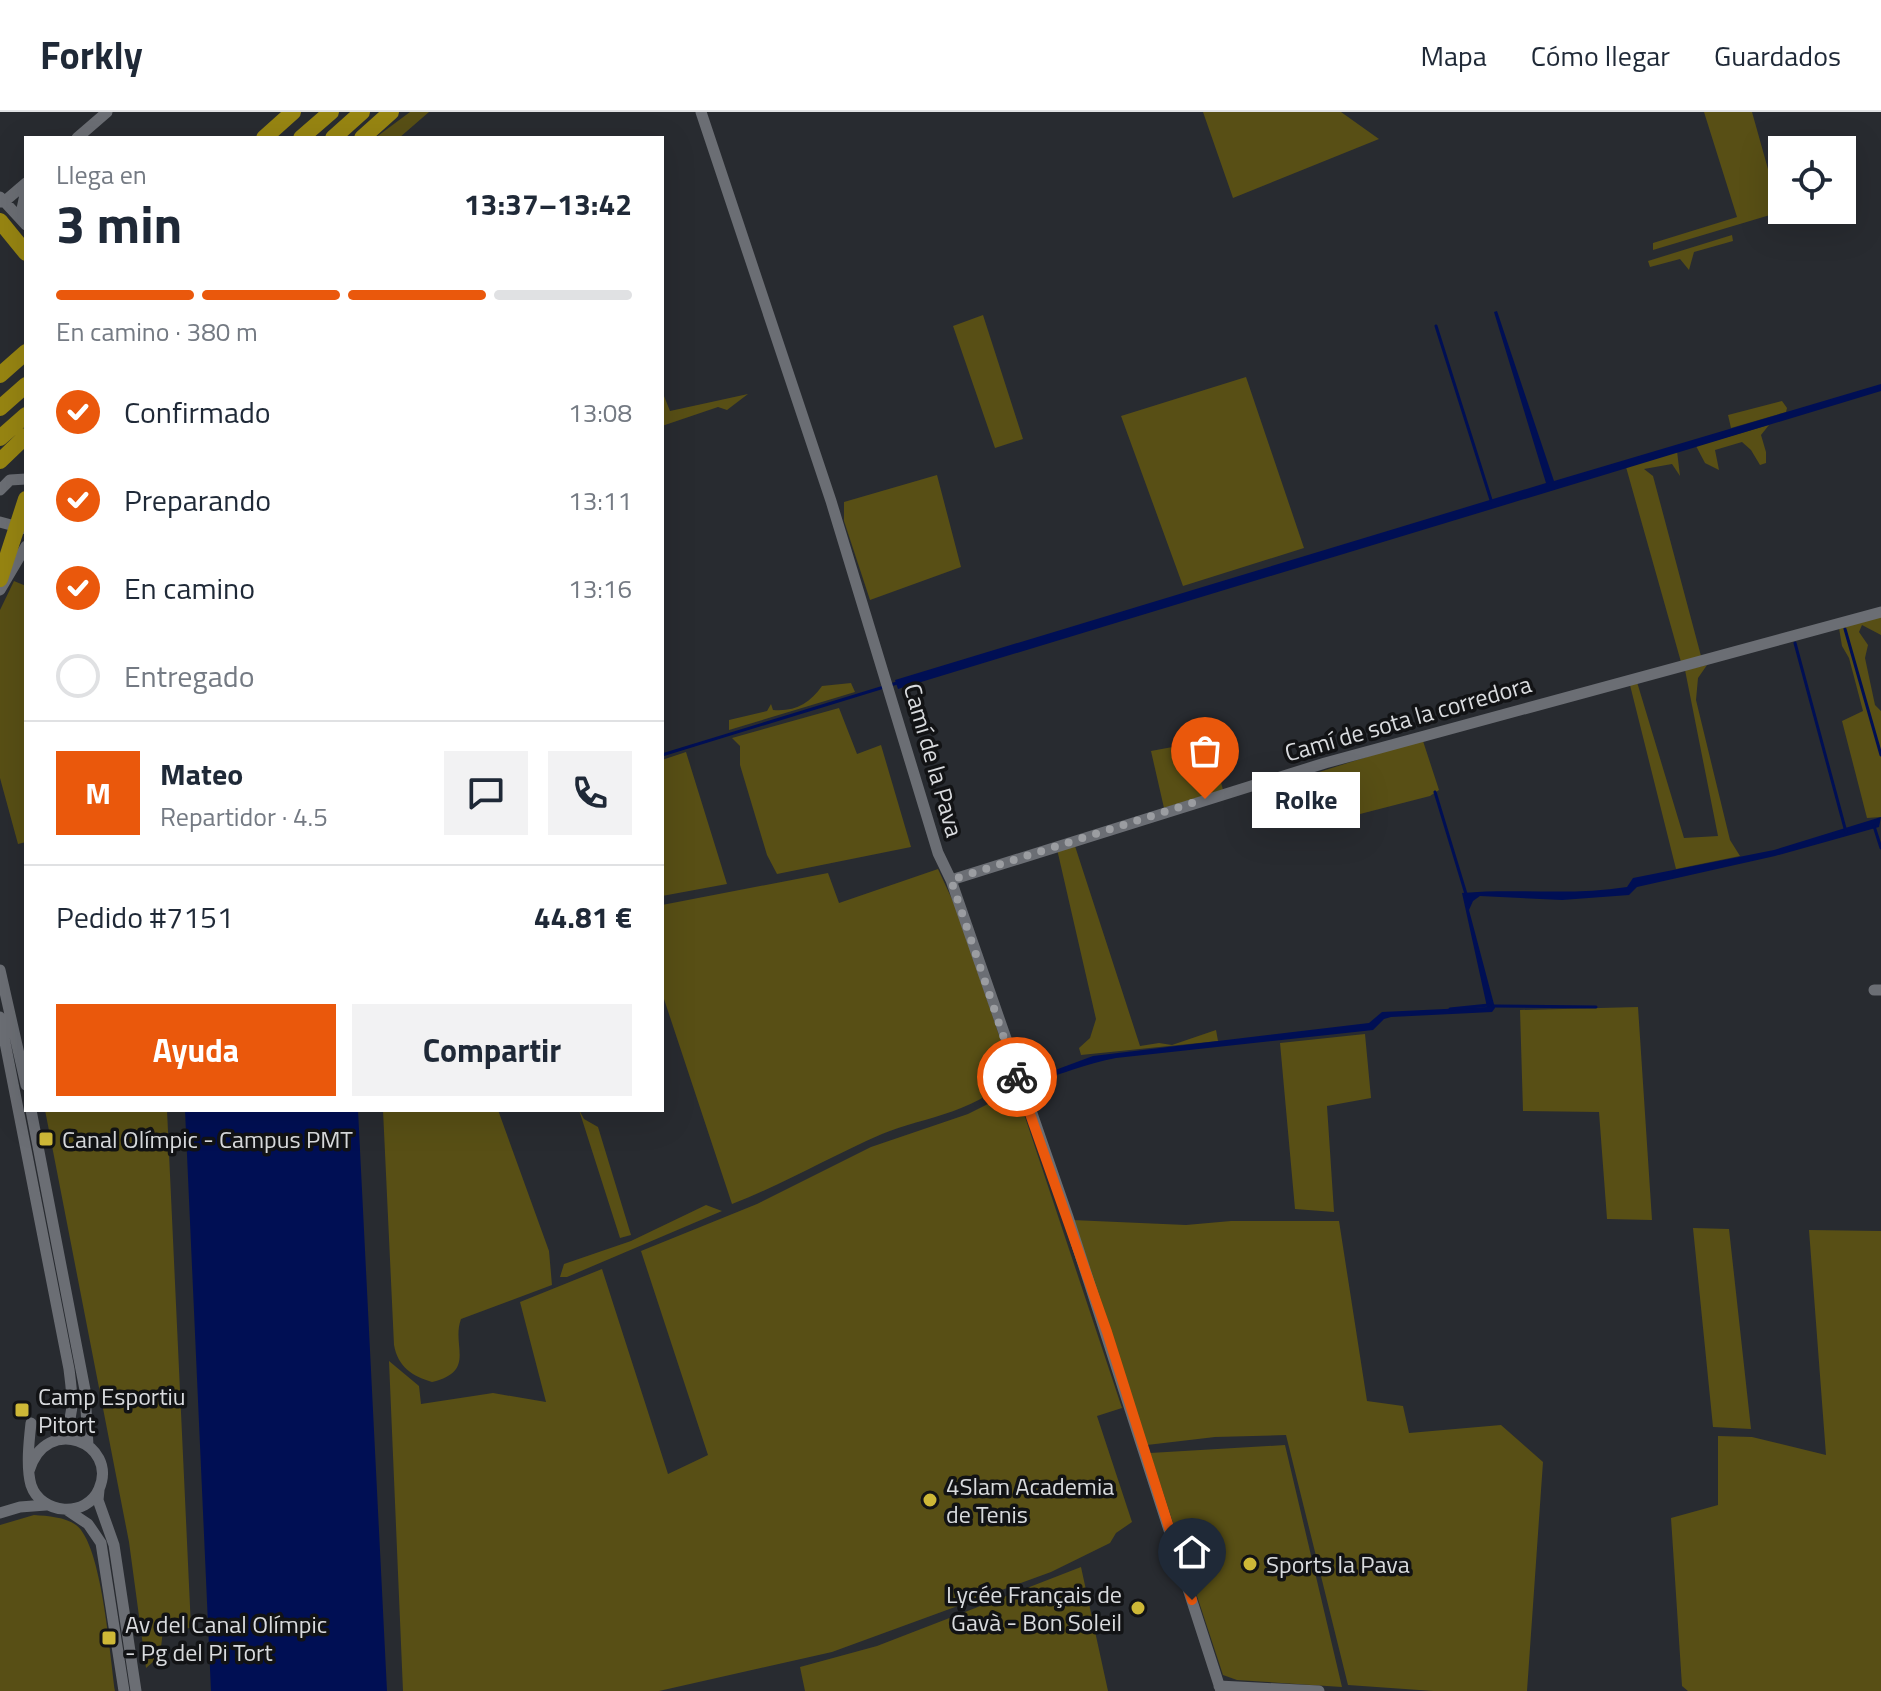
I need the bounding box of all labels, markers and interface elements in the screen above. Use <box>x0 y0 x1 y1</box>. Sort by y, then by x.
text: Forkly <box>40 26 143 84</box>
text: Mapa <box>1420 34 1487 77</box>
text: Cómo llegar <box>1531 34 1670 77</box>
text: Guardados <box>1714 34 1841 77</box>
map controls <box>1768 136 1856 224</box>
button: locate <box>1768 136 1856 224</box>
text: Llega en <box>56 155 147 194</box>
text: 13:37–13:42 <box>464 181 632 227</box>
text: 3 min <box>56 184 182 263</box>
text: En camino · 380 m <box>56 312 258 351</box>
text: Confirmado <box>124 389 271 435</box>
icon: check <box>56 390 100 434</box>
text: 13:08 <box>568 393 632 432</box>
text: Preparando <box>124 477 271 523</box>
icon: check <box>56 478 100 522</box>
text: 13:11 <box>568 481 632 520</box>
text: En camino <box>124 565 255 611</box>
icon: check <box>56 566 100 610</box>
text: 13:16 <box>568 569 632 608</box>
text: Entregado <box>124 653 255 699</box>
street label: Camí de sota la corredora <box>1280 666 1536 770</box>
street label: Camí de la Pava <box>895 679 973 841</box>
pin <box>1171 717 1239 799</box>
icon: bag <box>1183 729 1227 773</box>
text: Mateo <box>160 751 243 797</box>
button: chat <box>444 751 528 835</box>
button: phone <box>548 751 632 835</box>
text: M <box>85 770 111 816</box>
callout: Rolke <box>1253 771 1361 827</box>
text: Rolke <box>1274 780 1338 819</box>
text: Repartidor · 4.5 <box>160 797 328 836</box>
text: Pedido #7151 <box>56 894 234 940</box>
text: 44.81 € <box>534 894 632 940</box>
button: Ayuda <box>56 1004 336 1096</box>
button: Compartir <box>352 1004 632 1096</box>
courier <box>977 1037 1057 1117</box>
icon: bike <box>995 1055 1039 1099</box>
place label: Canal Olímpic - Campus PMT <box>62 1121 353 1157</box>
marker: Canal Olímpic - Campus PMT <box>37 1130 55 1148</box>
place label: Camp Esportiu Pitort <box>38 1378 186 1442</box>
marker: Camp Esportiu Pitort <box>13 1401 31 1419</box>
place label: 4Slam Academia de Tenis <box>946 1468 1114 1532</box>
marker: 4Slam Academia de Tenis <box>921 1491 939 1509</box>
pin <box>1158 1518 1226 1600</box>
icon: home <box>1170 1530 1214 1574</box>
place label: Sports la Pava <box>1266 1546 1410 1582</box>
marker: Sports la Pava <box>1241 1555 1259 1573</box>
place label: Lycée Français de Gavà - Bon Soleil <box>946 1576 1122 1640</box>
marker: Lycée Français de Gavà - Bon Soleil <box>1129 1599 1147 1617</box>
place label: Av del Canal Olímpic - Pg del Pi Tort <box>125 1606 327 1670</box>
marker: Av del Canal Olímpic - Pg del Pi Tort <box>100 1629 118 1647</box>

